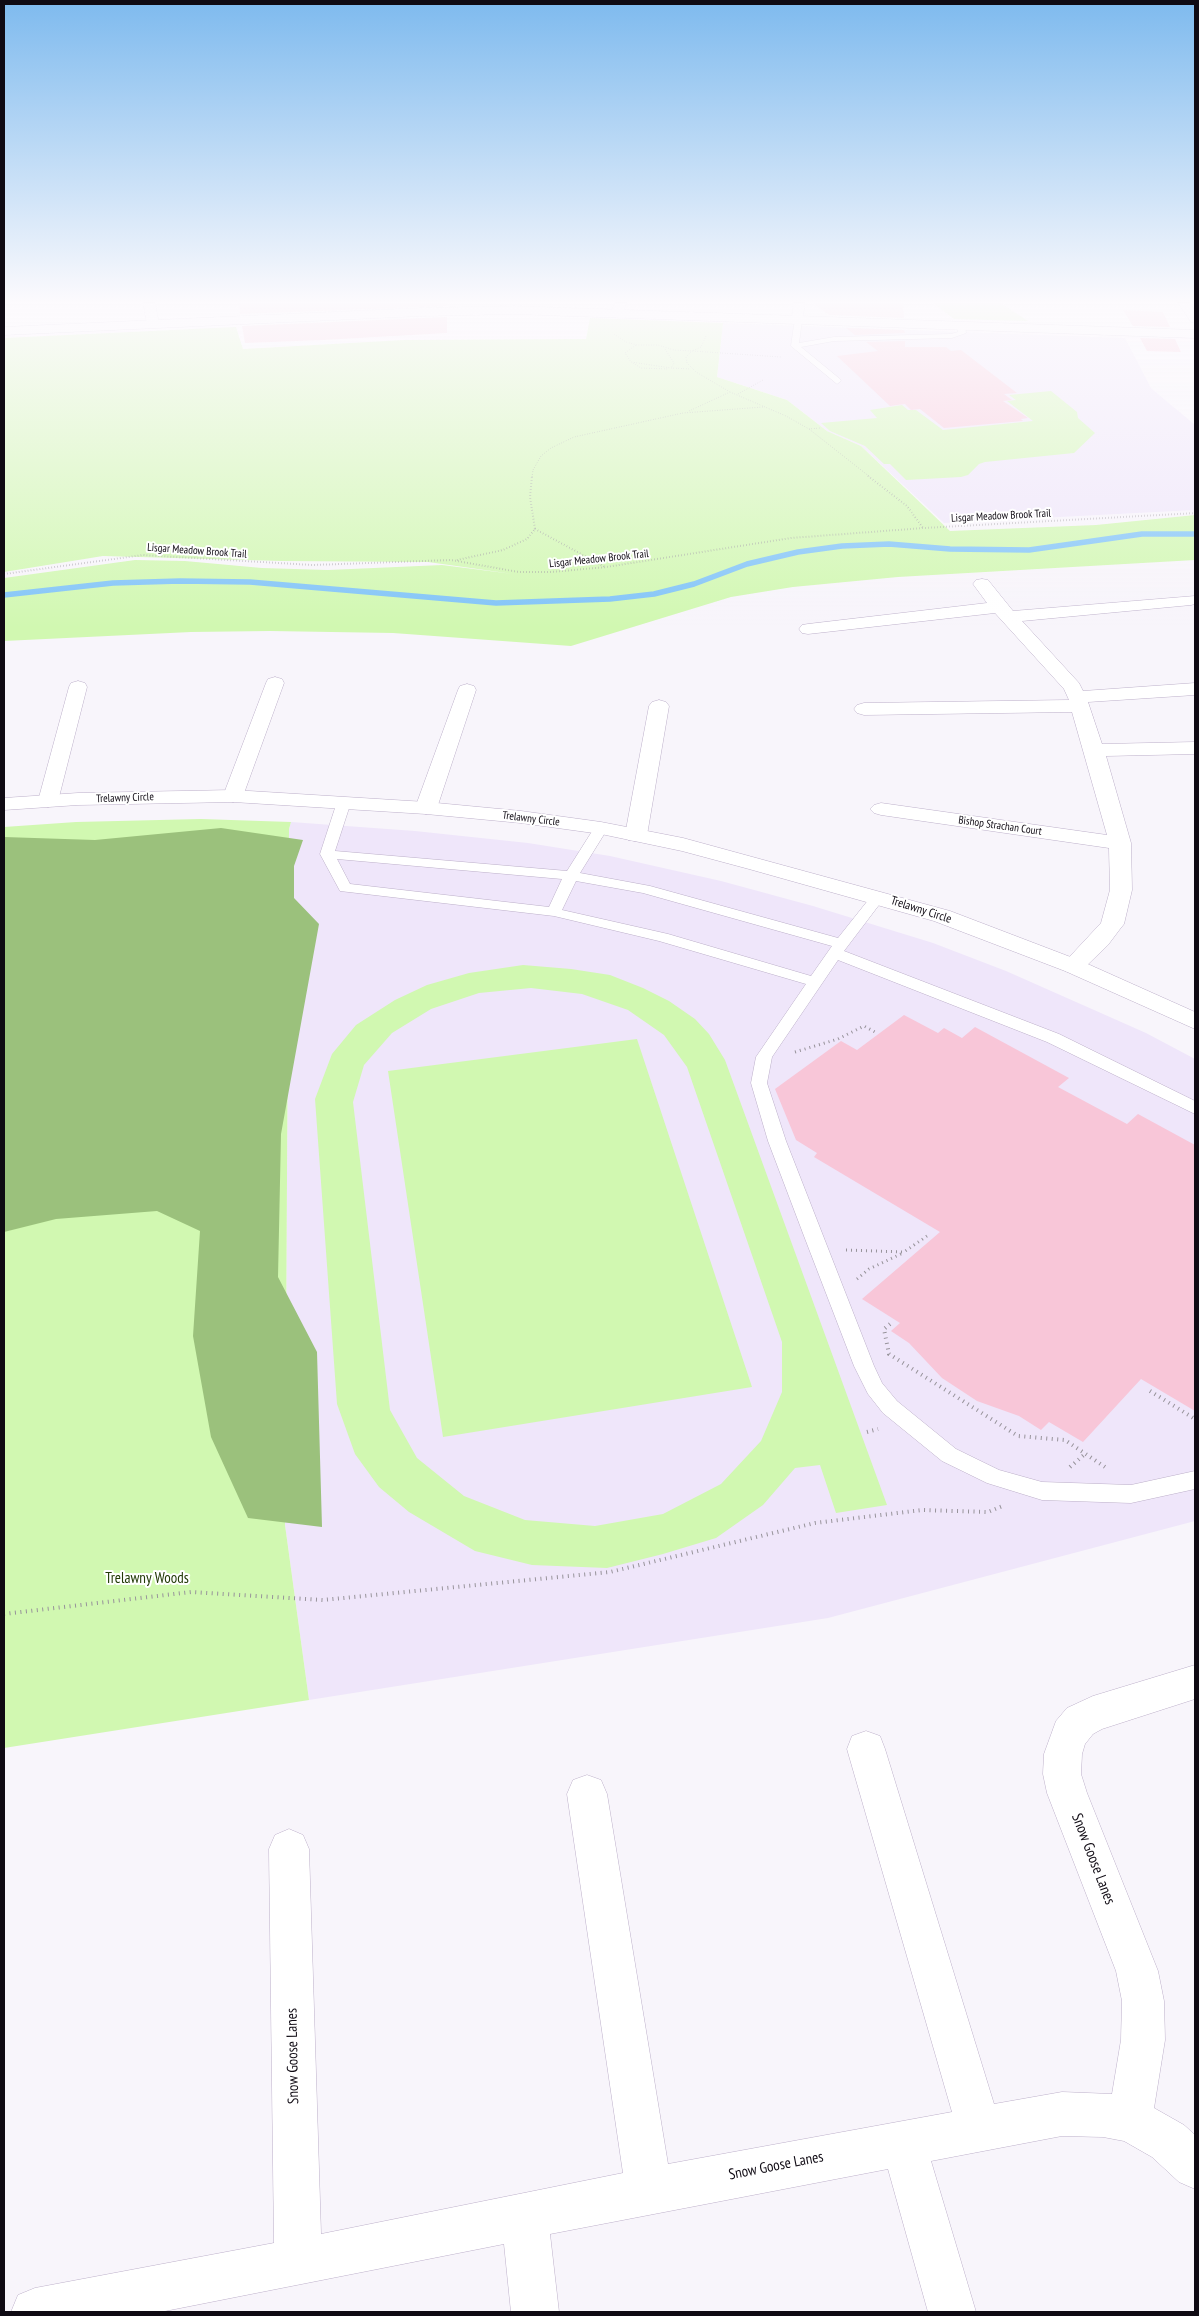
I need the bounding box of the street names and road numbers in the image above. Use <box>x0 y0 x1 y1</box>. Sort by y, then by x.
street label: Lisgar Meadow Brook Trail <box>951 507 1051 525</box>
street label: Lisgar Meadow Brook Trail <box>147 541 247 561</box>
street label: Lisgar Meadow Brook Trail <box>549 547 649 571</box>
street label: Trelawny Circle <box>96 790 154 806</box>
street label: Trelawny Circle <box>502 809 560 829</box>
street label: Bishop Strachan Court <box>957 814 1043 838</box>
street label: Trelawny Circle <box>889 893 953 927</box>
street label: Snow Goose Lanes <box>1067 1811 1119 1907</box>
street label: Snow Goose Lanes <box>283 2008 303 2104</box>
street label: Snow Goose Lanes <box>727 2148 825 2184</box>

